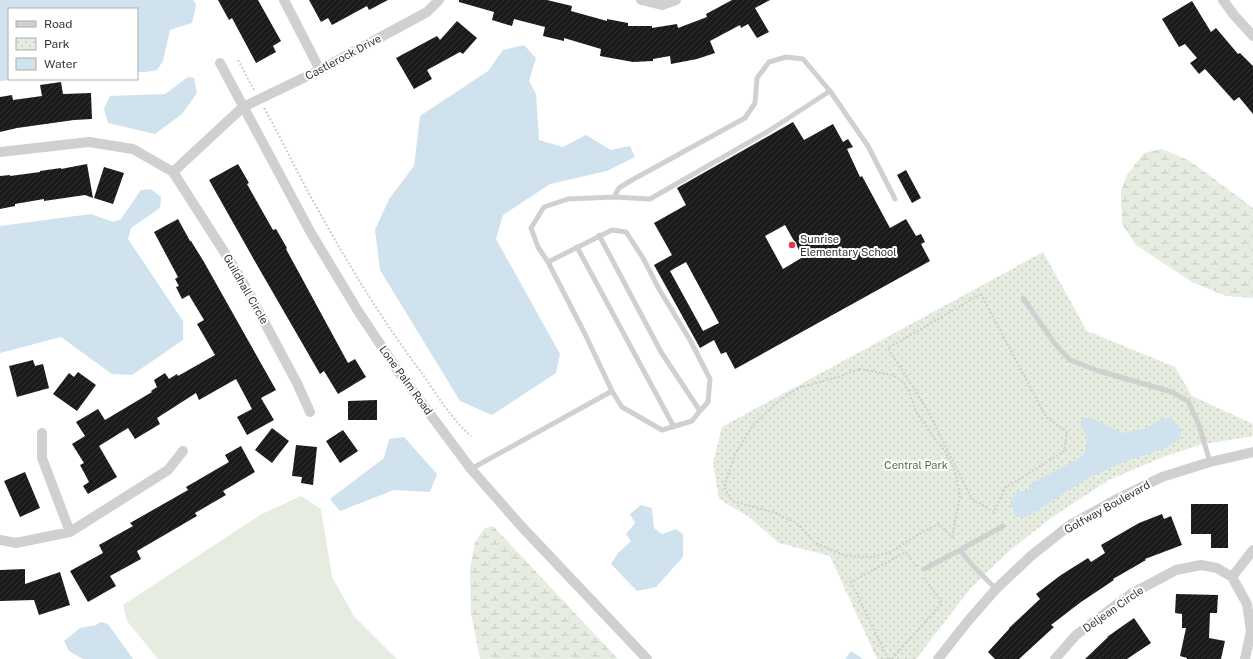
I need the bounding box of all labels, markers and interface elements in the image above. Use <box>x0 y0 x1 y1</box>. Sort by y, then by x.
legend <box>8 8 138 80</box>
text: Road <box>44 17 72 31</box>
street label: Castlerock Drive <box>303 32 383 82</box>
text: Park <box>44 37 70 51</box>
text: Water <box>44 57 78 71</box>
place label: Sunrise Elementary School <box>800 233 897 258</box>
marker: Sunrise Elementary School <box>787 240 797 250</box>
street label: Guildhall Circle <box>221 252 271 326</box>
street label: Lone Palm Road <box>377 343 435 417</box>
park label: Central Park <box>884 459 948 471</box>
street label: Golfway Boulevard <box>1062 478 1152 536</box>
street label: Deljean Circle <box>1080 584 1146 634</box>

